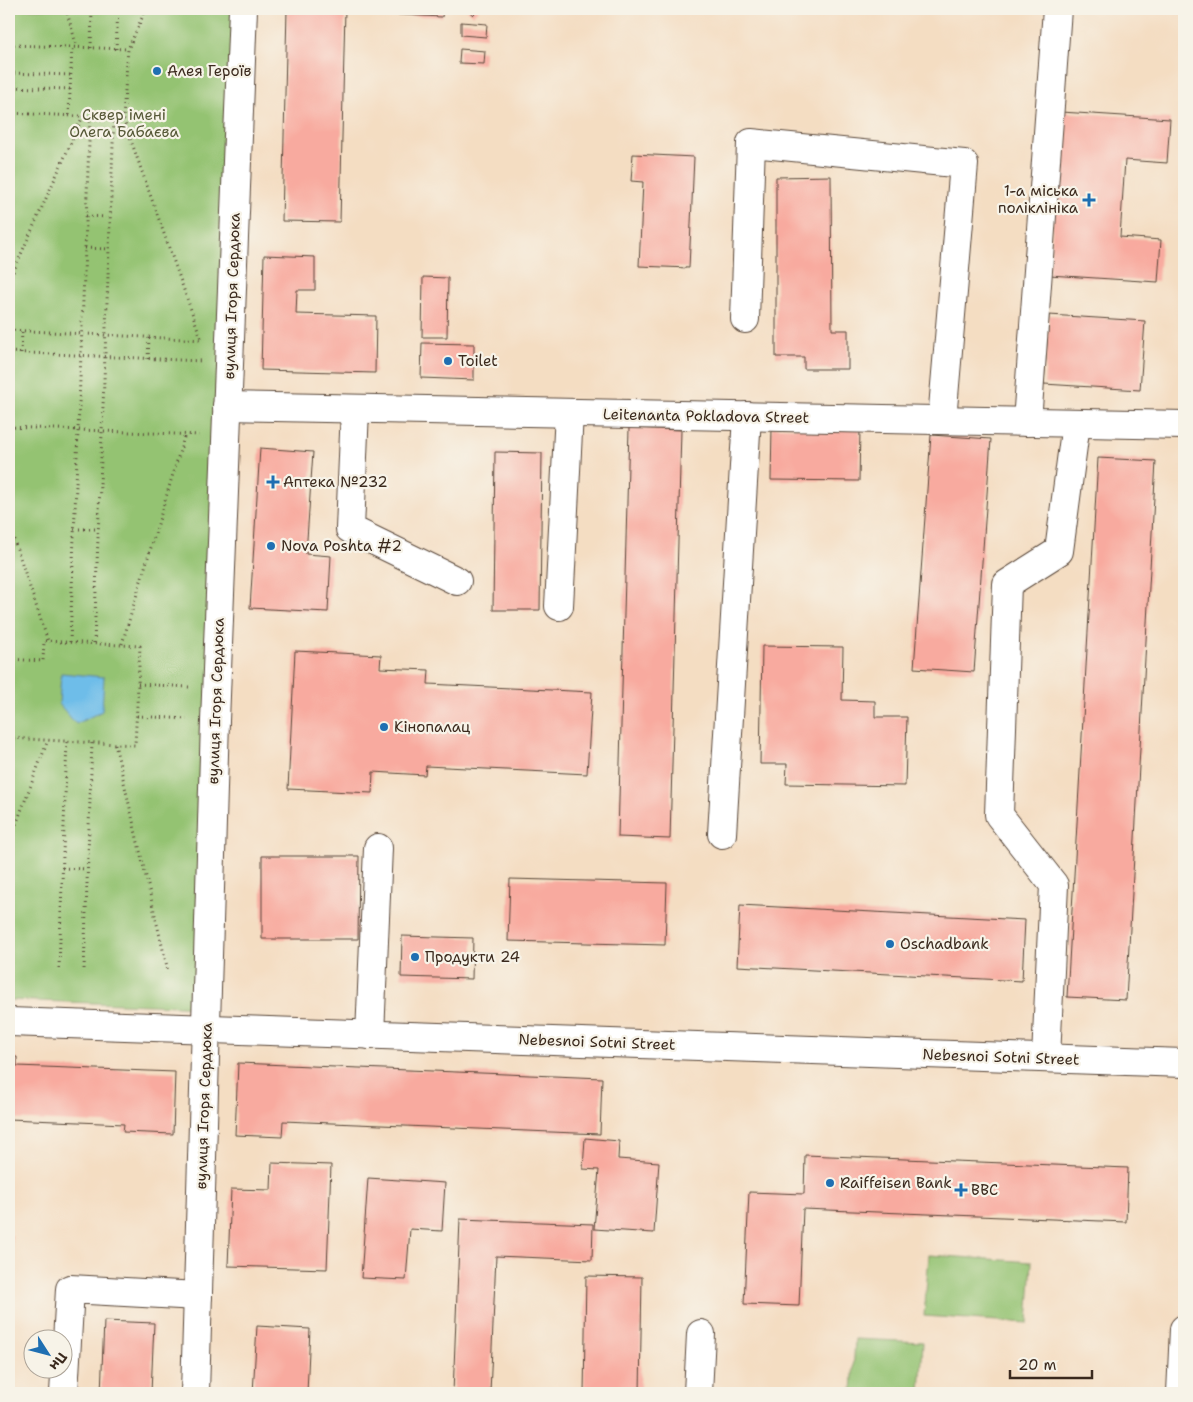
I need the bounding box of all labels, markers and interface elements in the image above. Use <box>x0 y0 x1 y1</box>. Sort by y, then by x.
place label: Алея Героїв <box>167 61 252 81</box>
marker: Алея Героїв <box>151 65 163 77</box>
park label: Сквер імені Олега Бабаєва <box>69 105 179 142</box>
place label: 1-а міська поліклініка <box>998 181 1079 218</box>
marker: 1-а міська поліклініка <box>1082 193 1096 207</box>
street label: вулиця Ігоря Сердюка <box>219 212 245 380</box>
place label: Toilet <box>458 351 498 371</box>
marker: Toilet <box>442 355 454 367</box>
street label: Leitenanta Pokladova Street <box>603 404 809 428</box>
place label: Аптека №232 <box>283 472 388 492</box>
marker: Аптека №232 <box>267 476 279 488</box>
place label: Nova Poshta #2 <box>281 536 402 556</box>
marker: Nova Poshta #2 <box>265 540 277 552</box>
street label: вулиця Ігоря Сердюка <box>203 617 229 785</box>
place label: Кінопалац <box>394 717 470 737</box>
marker: Кінопалац <box>378 721 390 733</box>
place label: Oschadbank <box>900 934 989 954</box>
marker: Oschadbank <box>884 938 896 950</box>
place label: Продукти 24 <box>425 947 520 967</box>
marker: Продукти 24 <box>409 951 421 963</box>
street label: вулиця Ігоря Сердюка <box>191 1022 217 1190</box>
street label: Nebesnoi Sotni Street <box>518 1029 676 1055</box>
street label: Nebesnoi Sotni Street <box>922 1044 1080 1070</box>
place label: Raiffeisen Bank <box>840 1173 952 1193</box>
marker: Raiffeisen Bank <box>824 1177 836 1189</box>
place label: ВВС <box>971 1180 998 1200</box>
marker: ВВС <box>955 1184 967 1196</box>
north arrow <box>22 1330 72 1380</box>
scale bar <box>1010 1347 1093 1379</box>
text: Пн <box>46 1349 71 1374</box>
text: 20 m <box>1018 1355 1057 1375</box>

